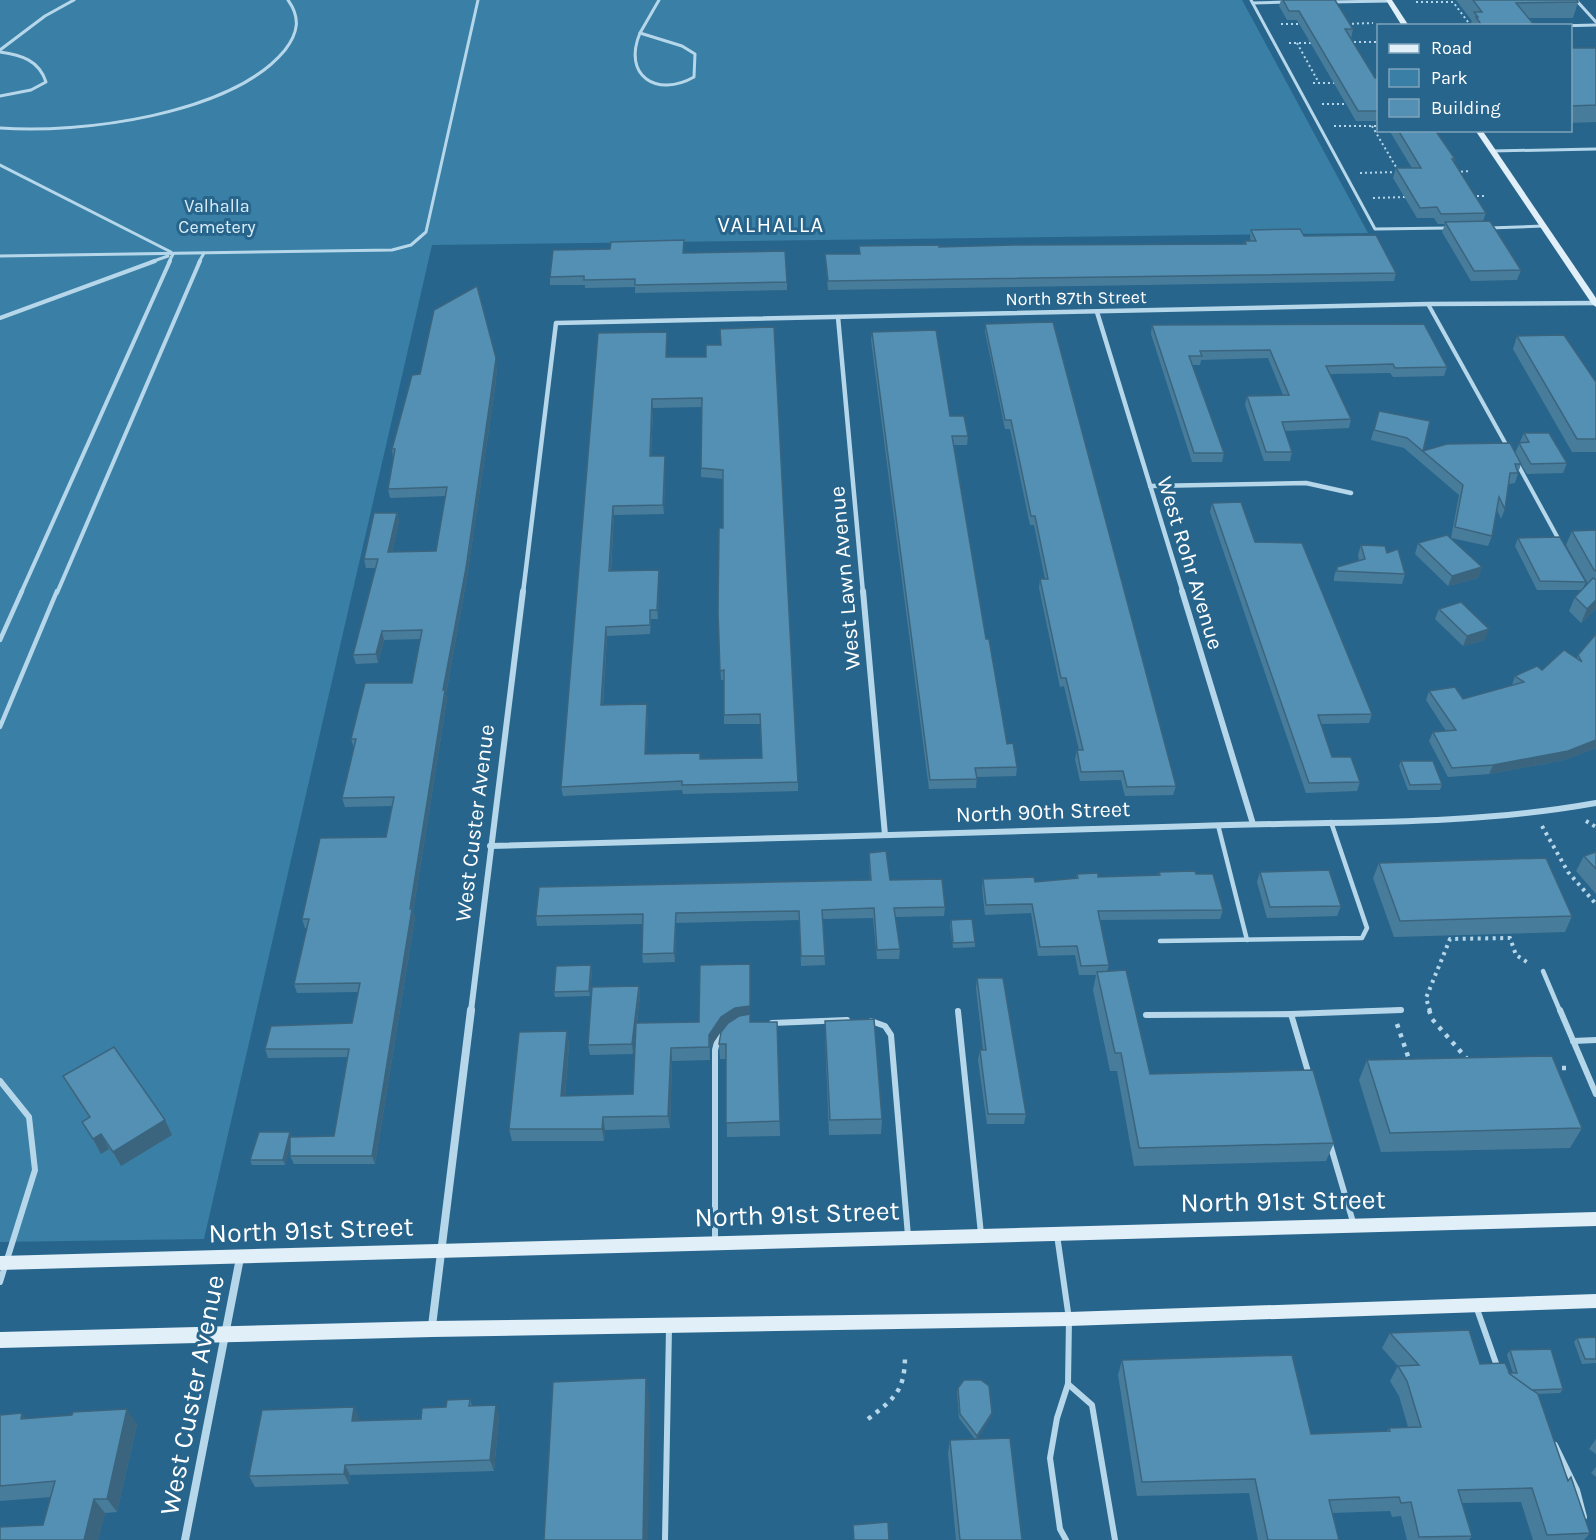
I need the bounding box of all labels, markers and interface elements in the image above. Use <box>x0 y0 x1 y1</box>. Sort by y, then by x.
legend <box>1377 24 1572 132</box>
text: Road <box>1431 37 1472 59</box>
text: Park <box>1431 67 1468 89</box>
text: Building <box>1431 97 1501 119</box>
park label: Valhalla Cemetery <box>178 195 256 238</box>
district label: VALHALLA <box>717 212 825 238</box>
street label: North 87th Street <box>1005 286 1147 310</box>
street label: West Rohr Avenue <box>1151 473 1229 653</box>
street label: West Lawn Avenue <box>824 485 866 671</box>
street label: West Custer Avenue <box>450 723 500 923</box>
street label: North 90th Street <box>955 796 1131 828</box>
street label: North 91st Street <box>1180 1183 1386 1219</box>
street label: North 91st Street <box>694 1194 900 1234</box>
street label: North 91st Street <box>208 1210 414 1250</box>
street label: West Custer Avenue <box>153 1272 231 1518</box>

